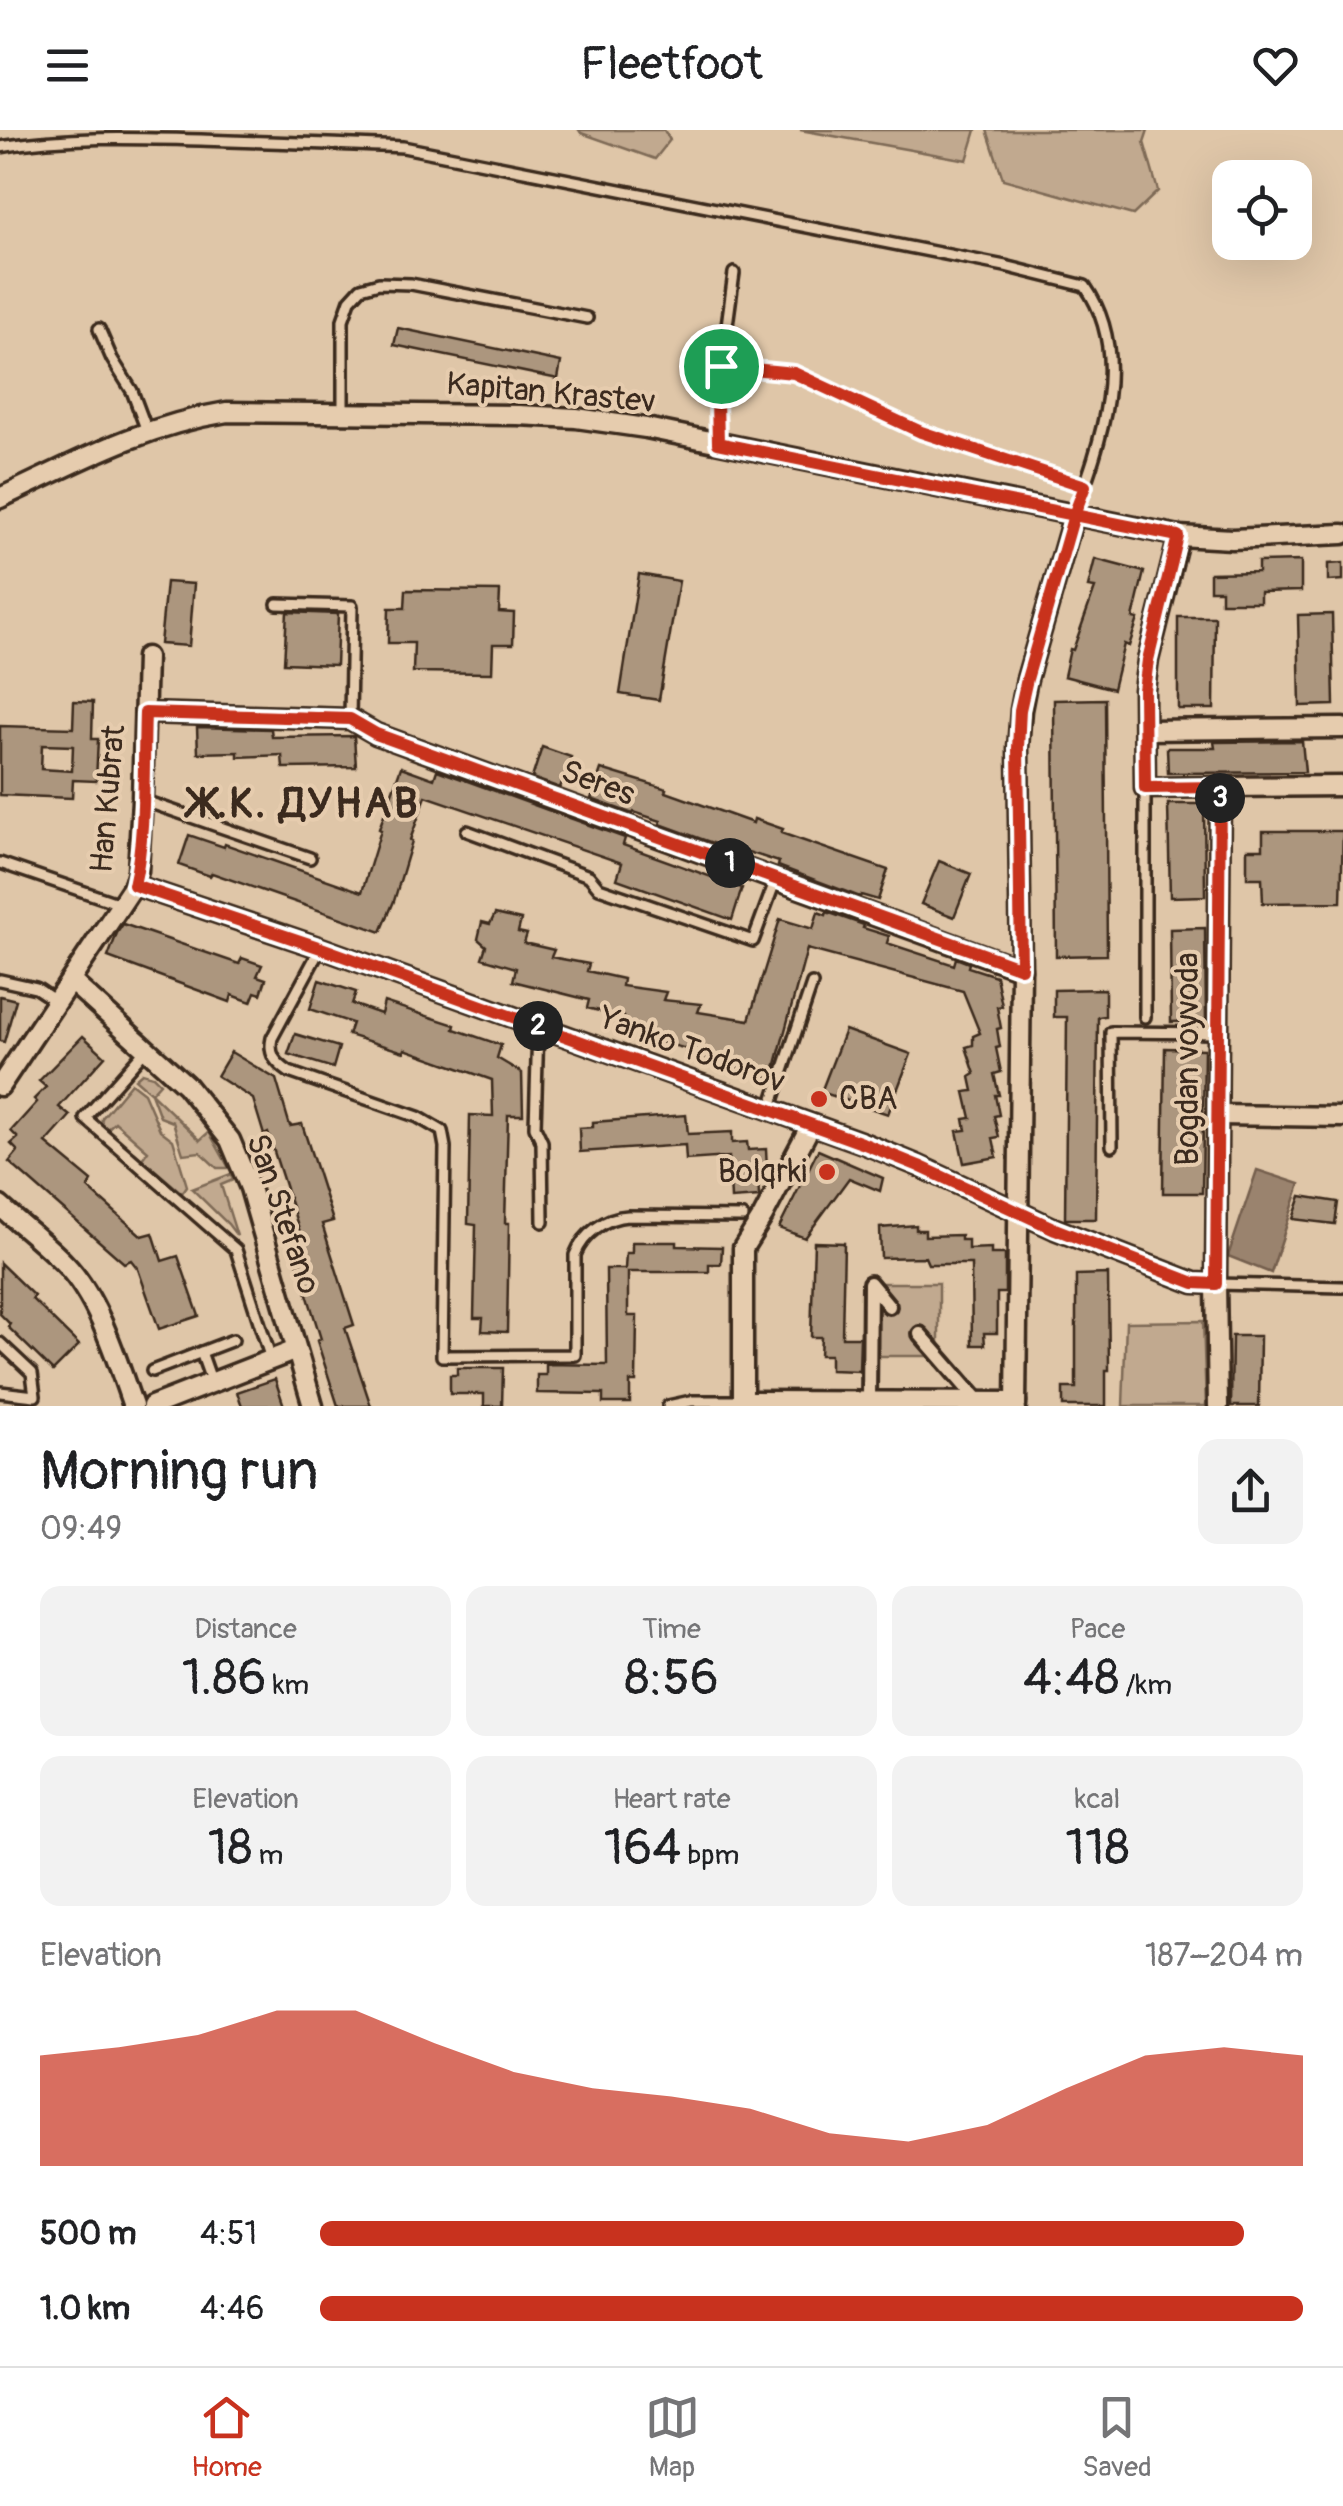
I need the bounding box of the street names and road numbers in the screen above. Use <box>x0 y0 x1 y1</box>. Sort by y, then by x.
street label: Kapitan Krastev <box>445 364 657 422</box>
street label: Han Kubrat <box>82 723 134 875</box>
street label: Seres <box>556 751 640 815</box>
street label: Bogdan voyvoda <box>1168 952 1208 1166</box>
street label: Yanko Todorov <box>593 998 790 1102</box>
street label: San Stefano <box>237 1129 329 1299</box>

